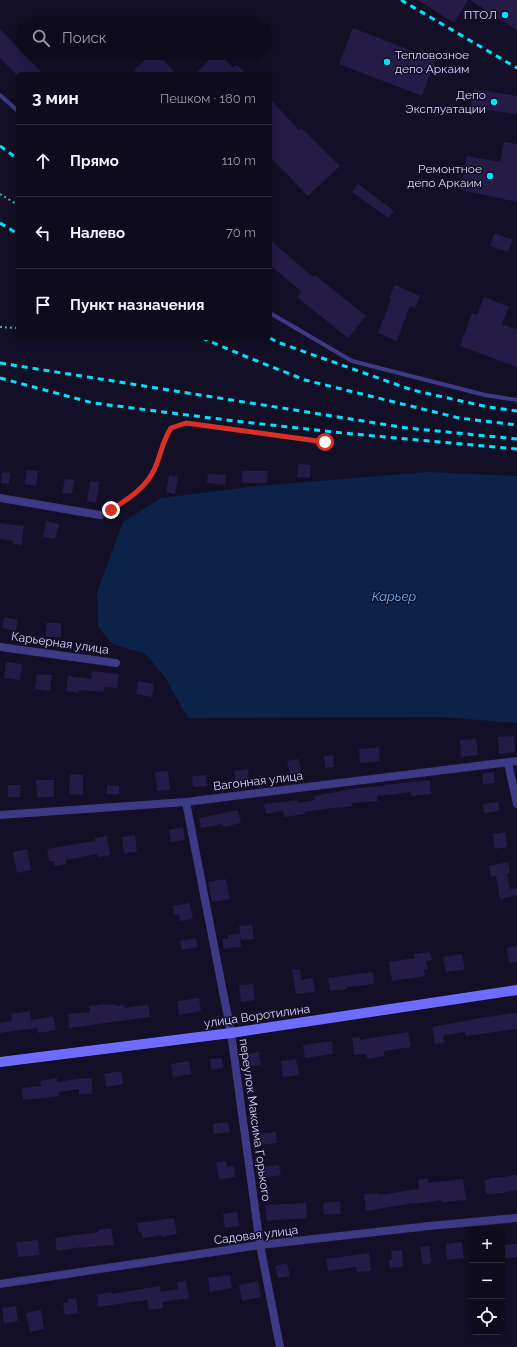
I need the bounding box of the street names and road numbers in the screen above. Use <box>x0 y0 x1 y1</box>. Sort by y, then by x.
street label: Карьерная улица <box>10 629 110 657</box>
street label: Вагонная улица <box>212 769 304 793</box>
street label: улица Воротилина <box>203 1002 311 1030</box>
street label: переулок Максима Горького <box>237 1038 273 1202</box>
street label: Садовая улица <box>213 1223 299 1247</box>

